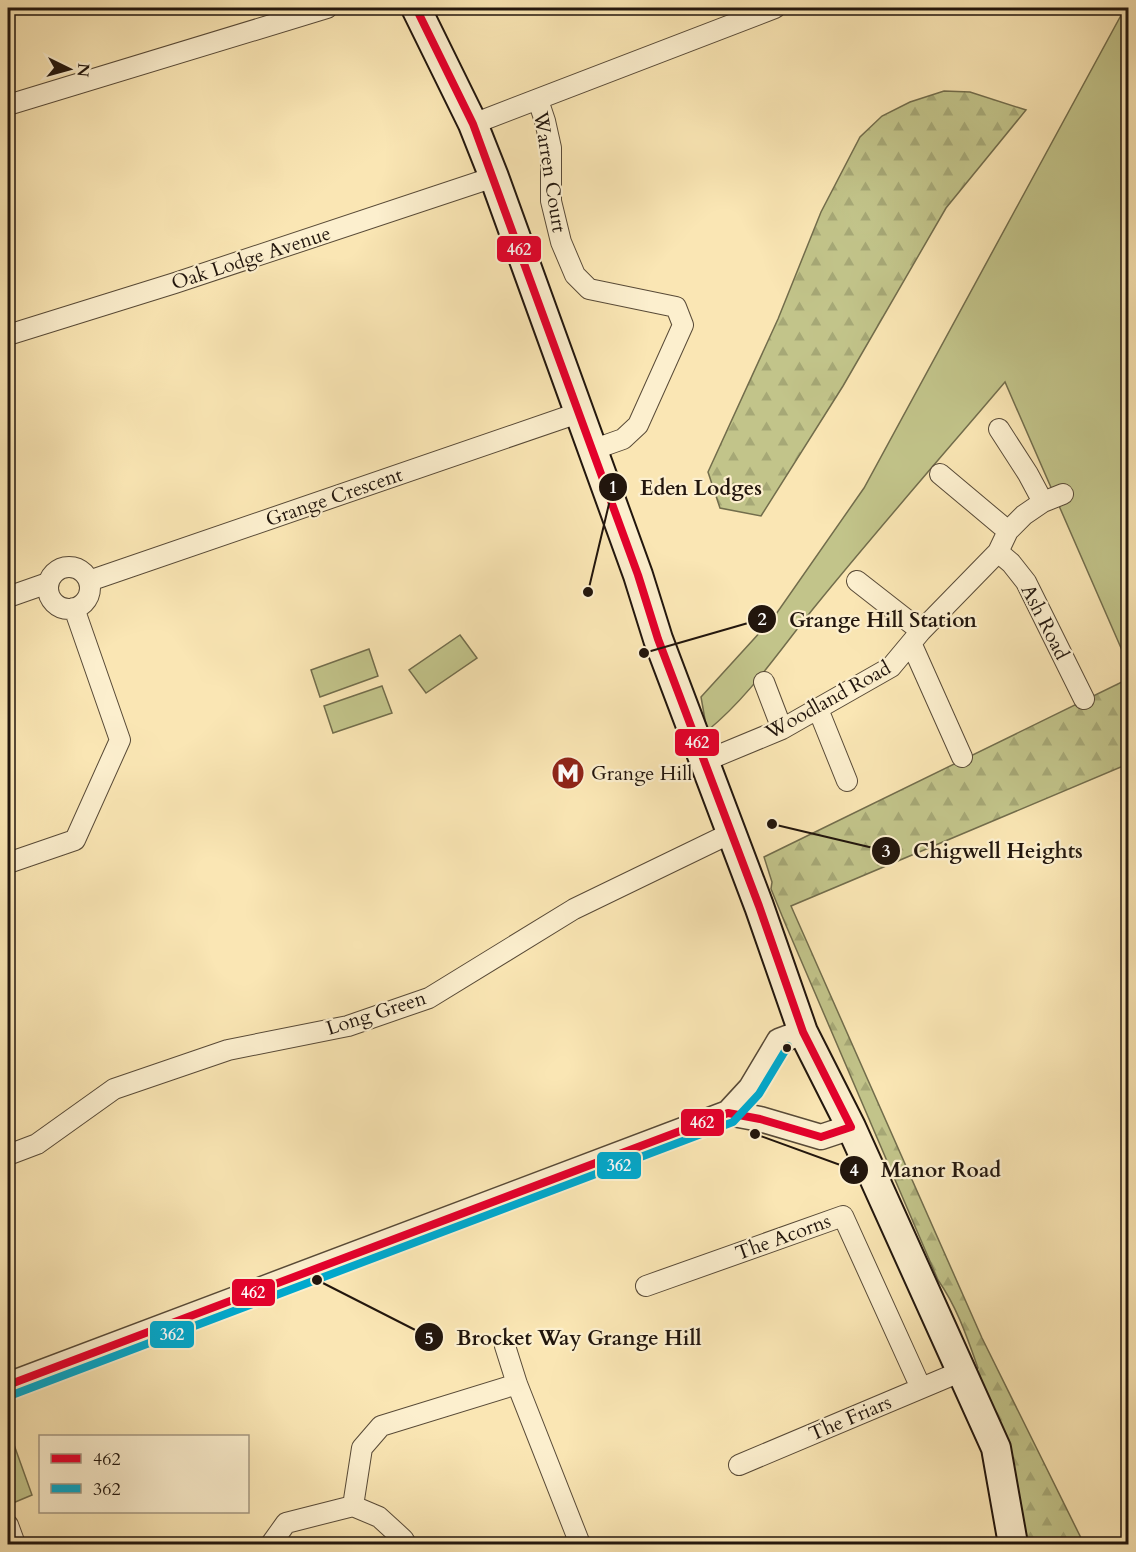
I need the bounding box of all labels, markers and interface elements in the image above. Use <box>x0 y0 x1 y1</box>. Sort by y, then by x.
north arrow <box>39 39 99 99</box>
text: N <box>71 62 95 78</box>
street label: Warren Court <box>527 109 573 235</box>
street label: Oak Lodge Avenue <box>168 220 334 296</box>
line badge: 462 <box>496 235 542 263</box>
text: 462 <box>507 239 531 261</box>
street label: Grange Crescent <box>262 461 407 533</box>
callout: Eden Lodges <box>598 468 774 507</box>
text: Eden Lodges <box>640 474 762 503</box>
text: 1 <box>608 475 618 500</box>
street label: Ash Road <box>1015 580 1076 665</box>
callout: Grange Hill Station <box>747 600 989 639</box>
text: Grange Hill Station <box>789 606 978 635</box>
text: 2 <box>757 607 767 632</box>
street label: Woodland Road <box>760 654 896 746</box>
line badge: 462 <box>674 728 720 757</box>
text: 462 <box>685 732 709 754</box>
metro station icon: Grange Hill <box>550 755 586 791</box>
place label: Grange Hill <box>591 760 692 787</box>
callout: Chigwell Heights <box>871 831 1095 870</box>
text: Chigwell Heights <box>913 837 1083 866</box>
text: 3 <box>881 839 891 864</box>
street label: Long Green <box>323 984 430 1042</box>
unlabelled marker <box>781 1042 793 1054</box>
line badge: 462 <box>680 1108 725 1137</box>
text: 462 <box>690 1112 714 1134</box>
line badge: 362 <box>596 1151 642 1180</box>
callout: Manor Road <box>839 1151 1014 1190</box>
text: 362 <box>607 1155 631 1177</box>
text: Manor Road <box>881 1156 1001 1185</box>
text: 4 <box>849 1158 859 1183</box>
street label: The Acorns <box>732 1207 834 1267</box>
line badge: 462 <box>231 1278 276 1307</box>
text: 462 <box>241 1282 265 1304</box>
callout: Brocket Way Grange Hill <box>414 1318 714 1357</box>
line badge: 362 <box>149 1320 195 1349</box>
text: 362 <box>160 1324 184 1346</box>
text: Brocket Way Grange Hill <box>456 1324 702 1353</box>
text: 5 <box>424 1326 434 1351</box>
street label: The Friars <box>805 1389 895 1447</box>
legend <box>39 1435 249 1513</box>
text: 462 <box>93 1447 121 1472</box>
text: 362 <box>93 1477 121 1502</box>

